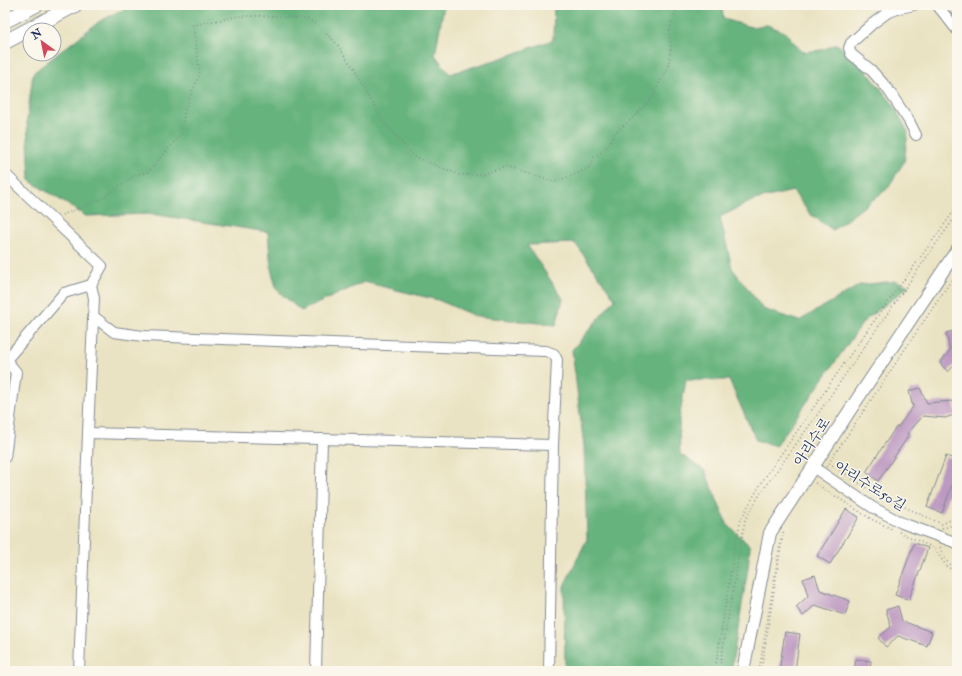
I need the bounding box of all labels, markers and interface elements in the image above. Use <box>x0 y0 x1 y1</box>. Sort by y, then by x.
north arrow <box>22 22 62 62</box>
text: N <box>28 25 45 43</box>
street label: 아리수로 <box>790 414 834 469</box>
street label: 아리수로50길 <box>831 457 909 515</box>

